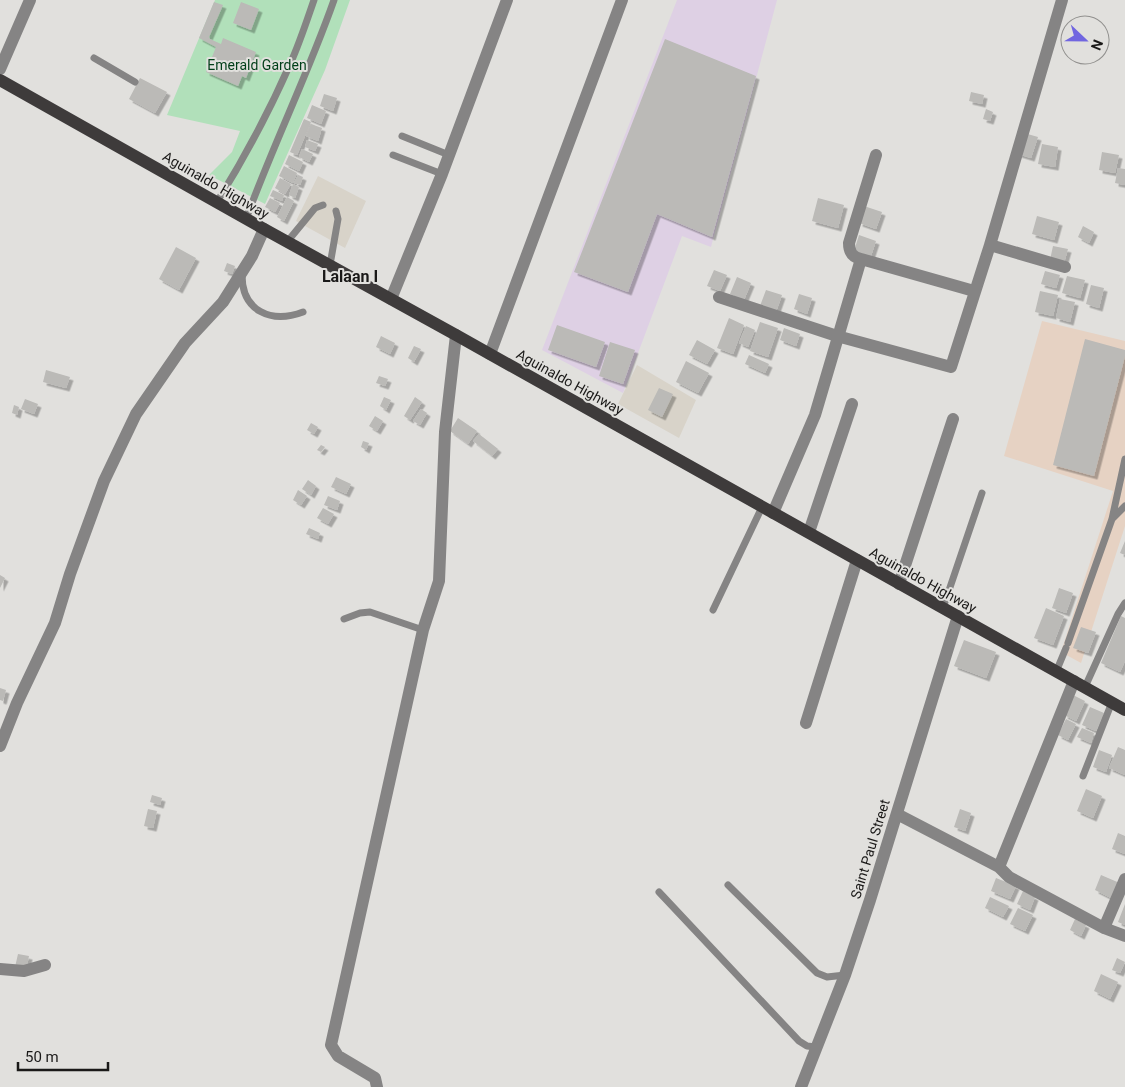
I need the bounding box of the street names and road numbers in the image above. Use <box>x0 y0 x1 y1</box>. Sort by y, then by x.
street label: Aguinaldo Highway <box>160 148 272 222</box>
street label: Aguinaldo Highway <box>514 346 627 418</box>
street label: Aguinaldo Highway <box>867 544 980 616</box>
street label: Saint Paul Street <box>847 797 893 901</box>

